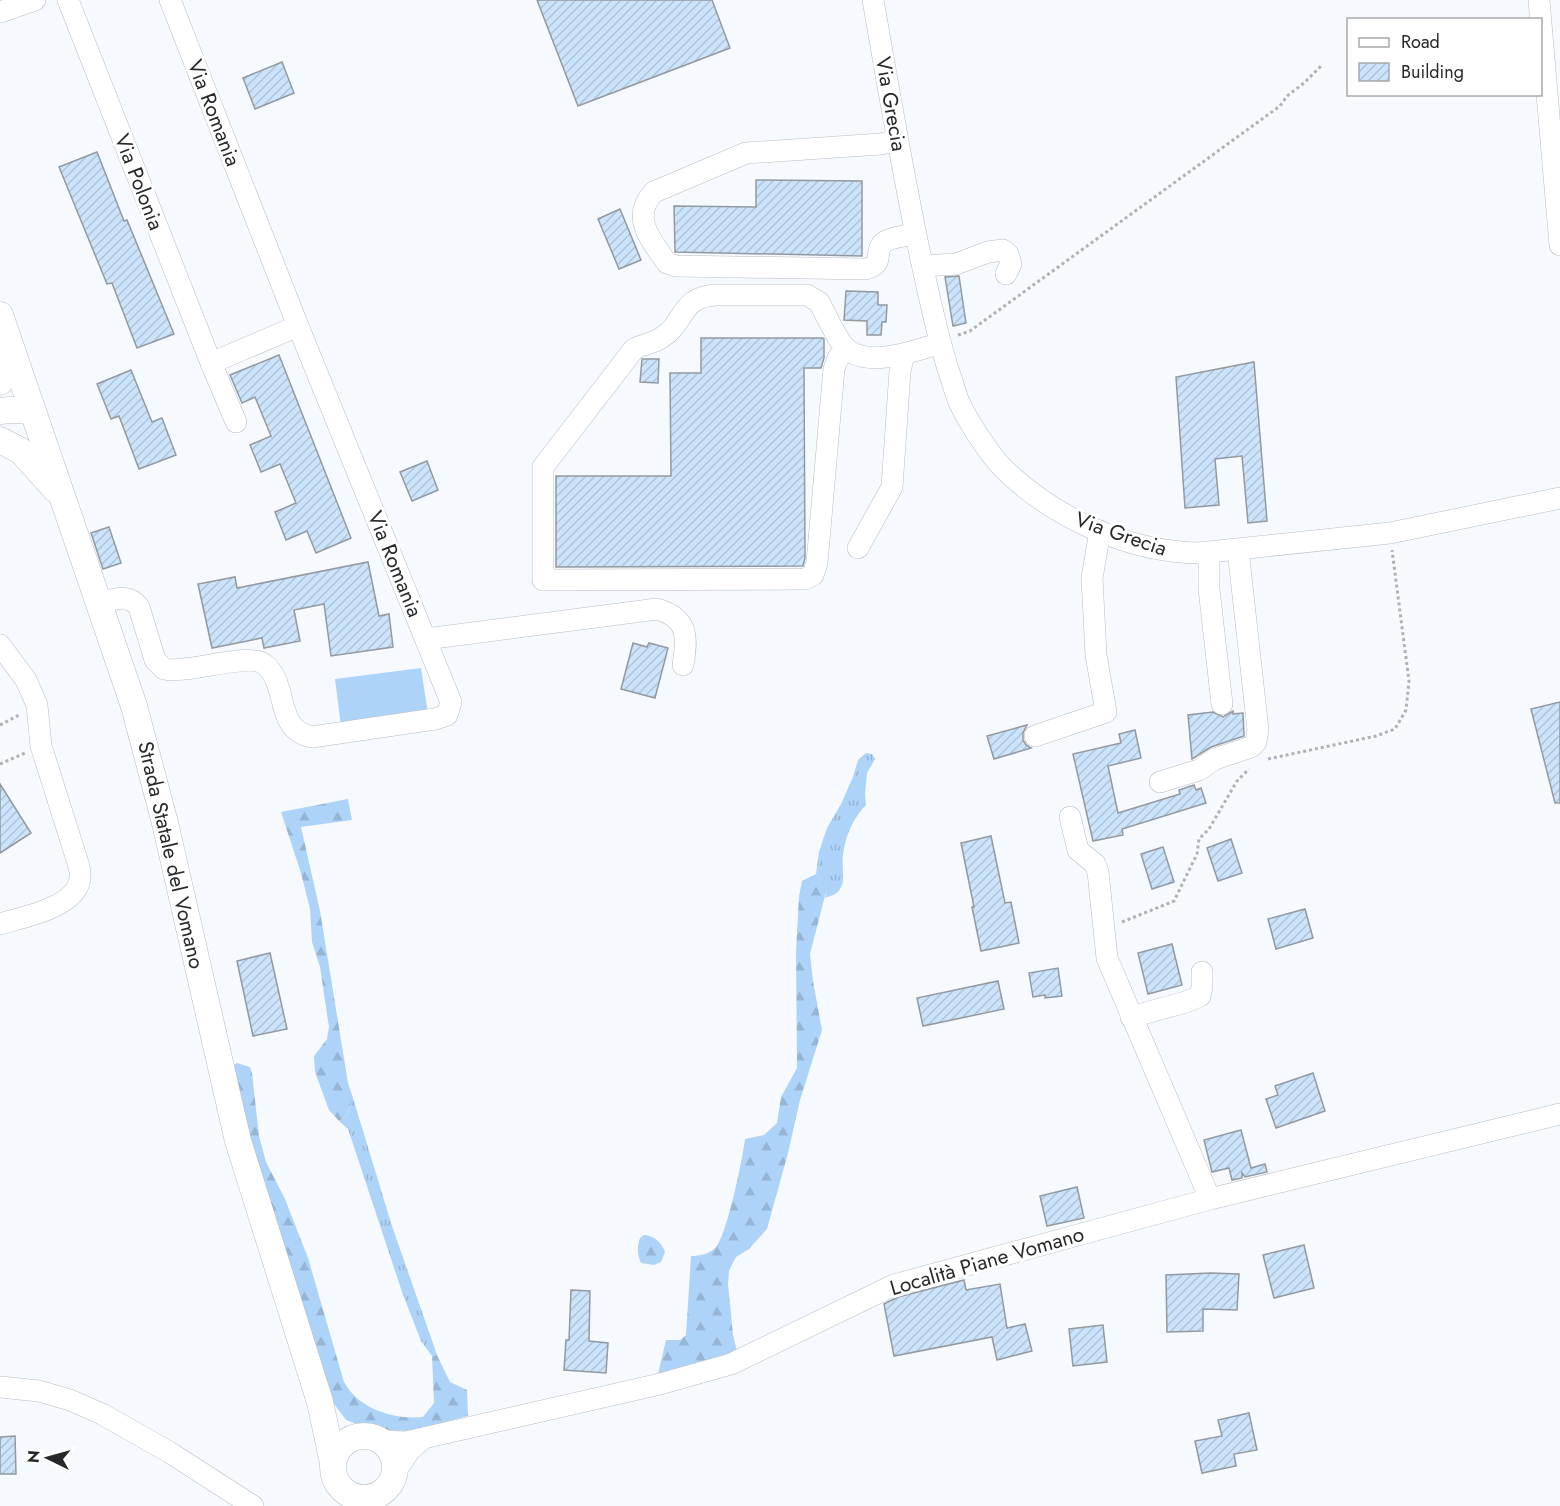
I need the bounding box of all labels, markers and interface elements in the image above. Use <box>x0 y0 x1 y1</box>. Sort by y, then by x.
legend <box>1347 18 1542 96</box>
text: Road <box>1401 29 1440 55</box>
street label: Via Grecia <box>868 54 914 154</box>
street label: Via Romania <box>180 55 248 171</box>
text: Building <box>1401 59 1464 85</box>
street label: Via Polonia <box>107 130 171 234</box>
street label: Via Grecia <box>1071 504 1171 564</box>
street label: Via Romania <box>360 506 430 622</box>
street label: Strada Statale del Vomano <box>130 738 212 972</box>
street label: Località Piane Vomano <box>886 1219 1088 1303</box>
north arrow <box>18 1428 78 1488</box>
text: N <box>22 1449 46 1464</box>

